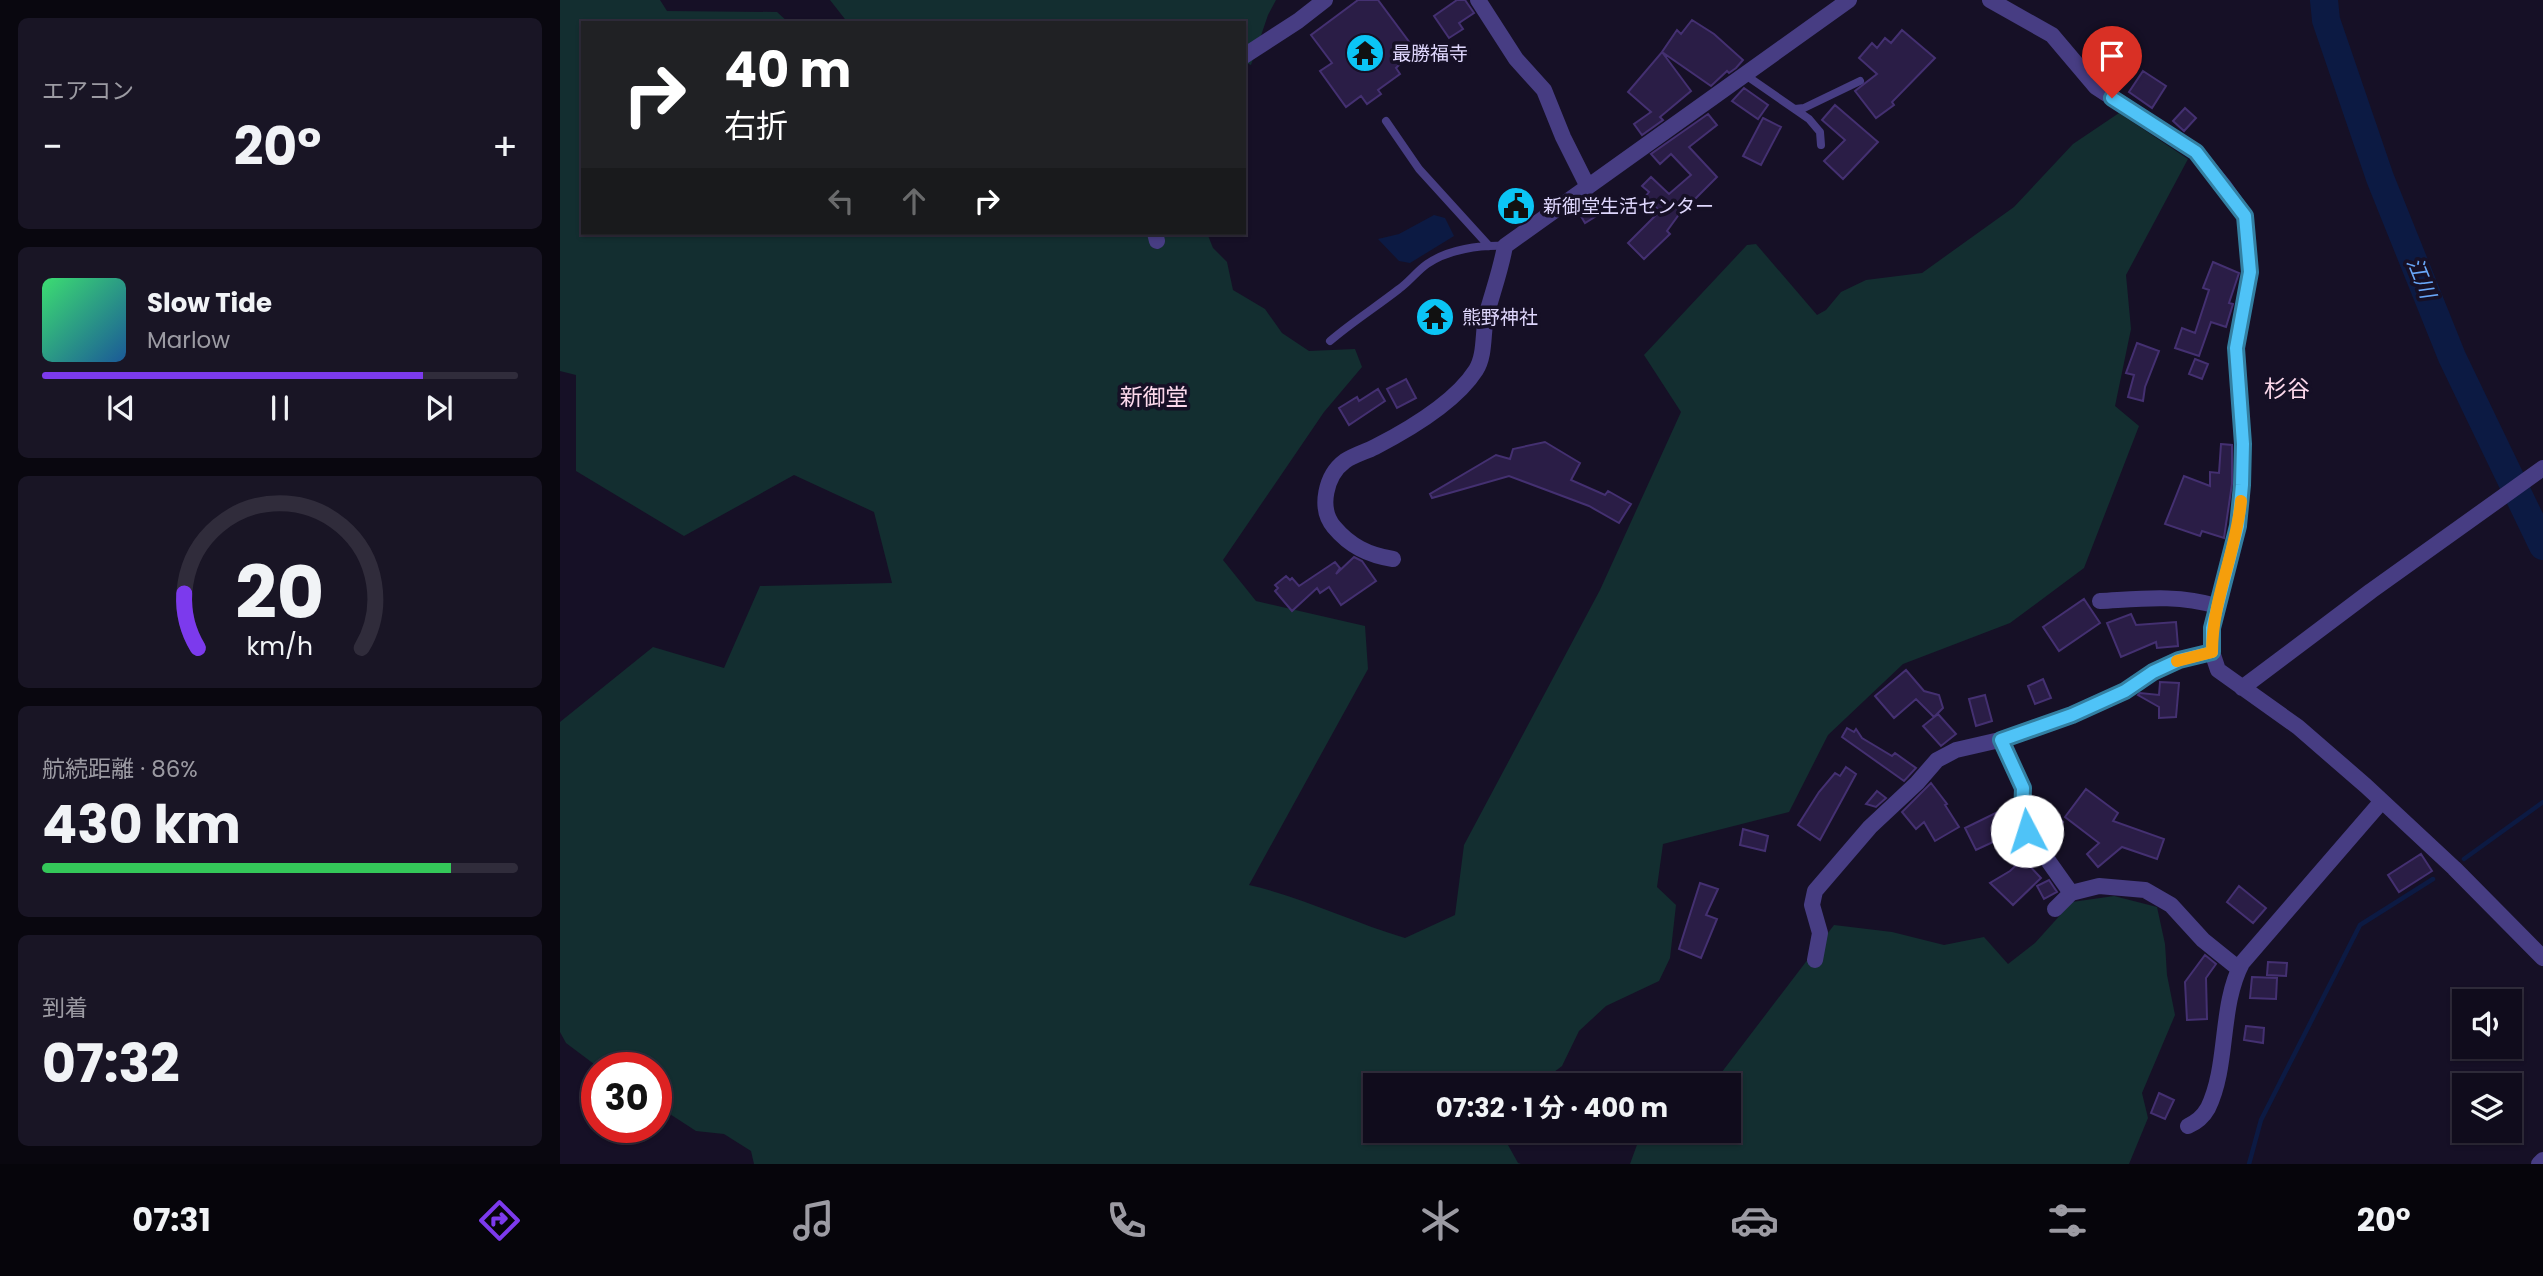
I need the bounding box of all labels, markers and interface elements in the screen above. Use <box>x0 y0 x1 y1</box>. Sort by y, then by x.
pin <box>2082 26 2142 98</box>
temple icon: 最勝福寺 <box>1344 32 1386 74</box>
text: 40 m <box>724 36 851 104</box>
icon: arrive <box>2093 37 2131 75</box>
place label: 最勝福寺 <box>1392 40 1468 67</box>
icon: right <box>609 49 700 140</box>
text: エアコン <box>42 75 134 107</box>
text: 右折 <box>724 103 788 148</box>
text: 20° <box>234 110 321 183</box>
text: − <box>42 120 63 173</box>
text: + <box>492 120 518 173</box>
icon: left <box>822 182 860 220</box>
icon: ahead <box>895 182 933 220</box>
icon: right <box>968 182 1006 220</box>
public building icon: 新御堂生活センター <box>1495 185 1537 227</box>
place label: 新御堂生活センター <box>1543 193 1714 220</box>
water label: 江川 <box>2400 253 2444 305</box>
text: Slow Tide <box>147 285 272 321</box>
temple icon: 熊野神社 <box>1414 296 1456 338</box>
place label: 熊野神社 <box>1462 304 1538 331</box>
text: Marlow <box>147 324 230 356</box>
district label: 杉谷 <box>2264 373 2310 405</box>
district label: 新御堂 <box>1120 381 1189 413</box>
icon: previous <box>102 389 140 427</box>
icon: pause <box>261 389 299 427</box>
icon: next <box>420 389 458 427</box>
text: 20 <box>235 542 325 643</box>
text: km/h <box>247 629 313 664</box>
text: 航続距離 · 86% <box>42 753 198 785</box>
text: 430 km <box>42 788 241 861</box>
position arrow <box>1990 794 2064 868</box>
map controls <box>2452 989 2522 1143</box>
button: sound <box>2452 989 2522 1059</box>
text: 到着 <box>42 992 88 1024</box>
text: 07:32 <box>42 1027 180 1100</box>
speed limit sign: 30 <box>581 1052 672 1143</box>
button: layers <box>2452 1073 2522 1143</box>
text: 07:32 · 1 分 · 400 m <box>1436 1090 1668 1126</box>
icon: directions <box>475 1196 524 1245</box>
icon: music <box>789 1196 838 1245</box>
icon: phone <box>1102 1196 1151 1245</box>
icon: climate <box>1416 1196 1465 1245</box>
icon: car <box>1730 1196 1779 1245</box>
icon: filters <box>2043 1196 2092 1245</box>
text: 07:31 <box>132 1197 211 1242</box>
text: 20° <box>2357 1197 2411 1242</box>

